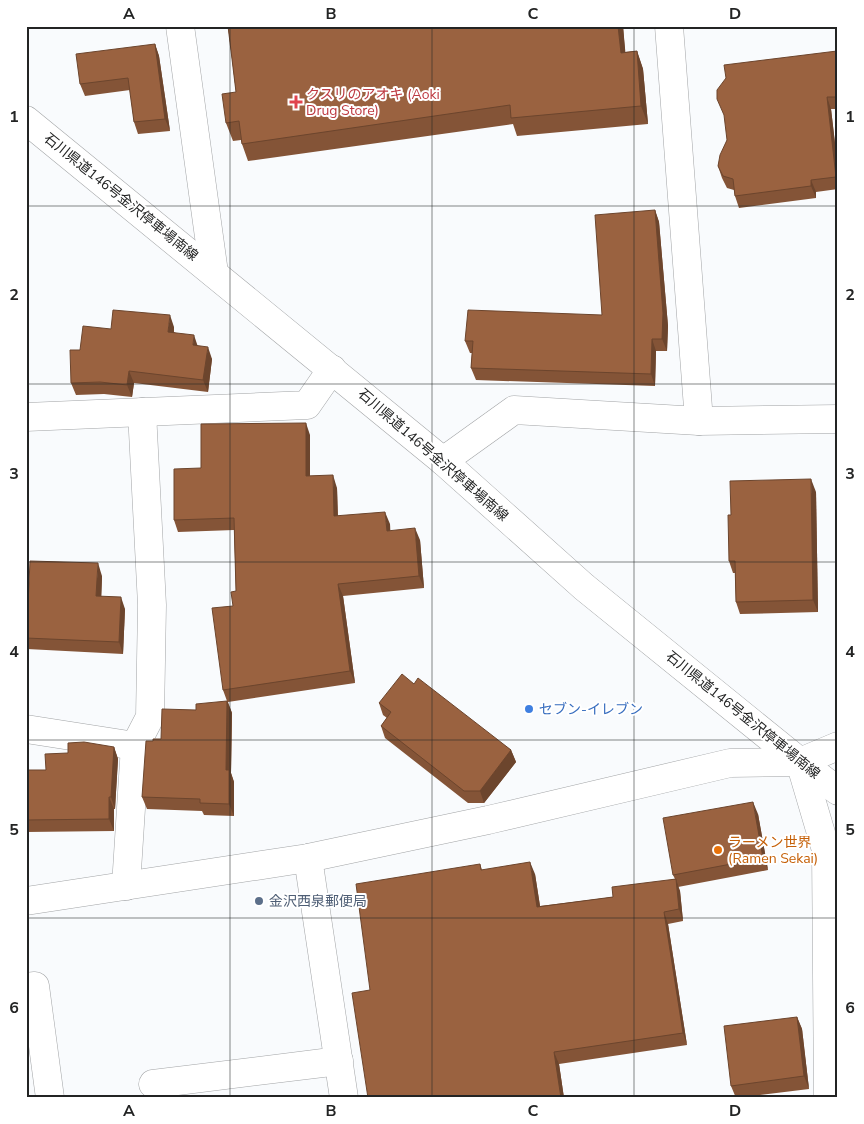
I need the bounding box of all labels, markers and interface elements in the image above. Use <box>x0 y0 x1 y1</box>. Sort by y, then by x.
text: A <box>123 3 135 25</box>
text: B <box>325 3 337 25</box>
text: C <box>528 3 539 25</box>
text: D <box>729 3 741 25</box>
place label: クスリのアオキ (Aoki Drug Store) <box>306 85 440 120</box>
marker: クスリのアオキ (Aoki Drug Store) <box>290 96 302 108</box>
text: 1 <box>9 106 19 128</box>
text: 1 <box>845 106 855 128</box>
street label: 石川県道146号金沢停車場南線 <box>40 129 202 265</box>
text: 2 <box>9 284 19 306</box>
text: 2 <box>845 284 855 306</box>
street label: 石川県道146号金沢停車場南線 <box>354 384 512 526</box>
text: 3 <box>9 463 19 485</box>
text: 3 <box>845 463 855 485</box>
text: 4 <box>9 641 19 663</box>
text: 4 <box>845 641 855 663</box>
street label: 石川県道146号金沢停車場南線 <box>662 647 824 783</box>
place label: セブン-イレブン <box>539 700 643 719</box>
marker: セブン-イレブン <box>523 703 535 715</box>
text: 5 <box>9 819 19 841</box>
text: 5 <box>845 819 855 841</box>
place label: ラーメン世界 (Ramen Sekai) <box>728 833 818 868</box>
marker: ラーメン世界 (Ramen Sekai) <box>712 844 724 856</box>
place label: 金沢西泉郵便局 <box>269 892 367 911</box>
marker: 金沢西泉郵便局 <box>253 895 265 907</box>
text: 6 <box>9 997 19 1019</box>
text: 6 <box>845 997 855 1019</box>
text: A <box>123 1100 135 1122</box>
text: B <box>325 1100 337 1122</box>
text: C <box>528 1100 539 1122</box>
text: D <box>729 1100 741 1122</box>

